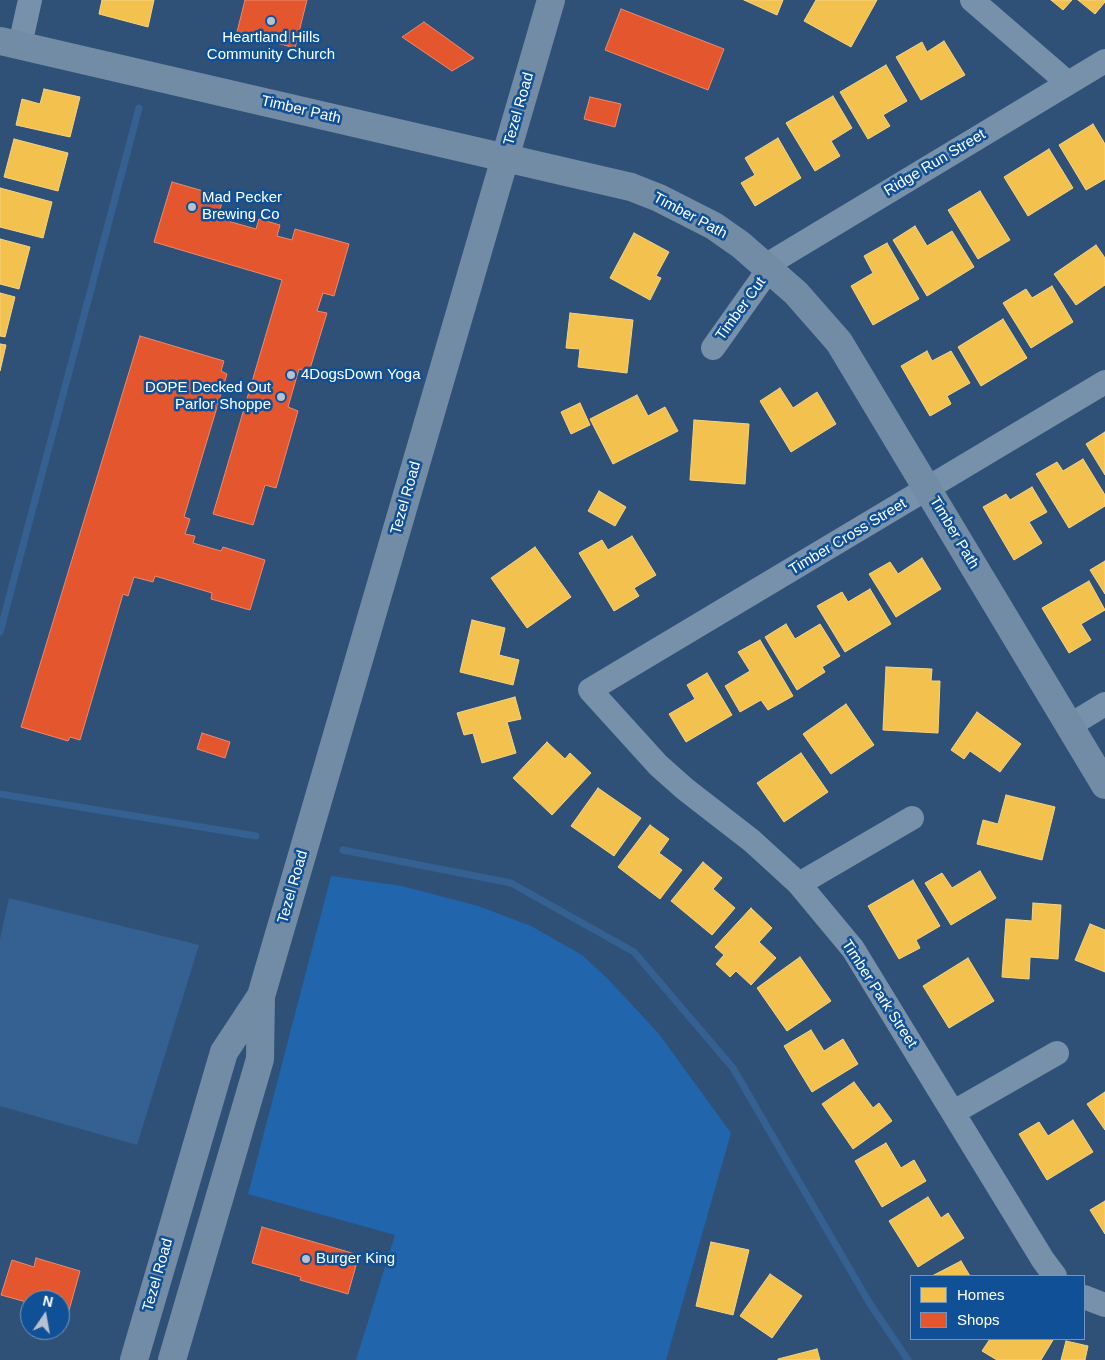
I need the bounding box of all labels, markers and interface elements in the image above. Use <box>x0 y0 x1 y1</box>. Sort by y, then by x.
marker: Heartland Hills Community Church <box>265 15 277 27</box>
place label: Heartland Hills Community Church <box>207 29 335 64</box>
street label: Tezel Road <box>500 70 538 148</box>
street label: Timber Path <box>259 92 343 128</box>
street label: Ridge Run Street <box>881 126 989 200</box>
place label: Mad Pecker Brewing Co <box>202 189 282 224</box>
street label: Timber Path <box>650 189 730 243</box>
marker: Mad Pecker Brewing Co <box>186 201 198 213</box>
street label: Timber Cut <box>712 274 770 344</box>
place label: 4DogsDown Yoga <box>301 366 421 384</box>
marker: 4DogsDown Yoga <box>285 369 297 381</box>
place label: DOPE Decked Out Parlor Shoppe <box>145 379 271 414</box>
marker: DOPE Decked Out Parlor Shoppe <box>275 391 287 403</box>
street label: Tezel Road <box>387 459 425 537</box>
street label: Timber Path <box>925 494 983 572</box>
street label: Timber Cross Street <box>786 495 910 579</box>
street label: Tezel Road <box>274 848 312 926</box>
street label: Timber Park Street <box>837 937 921 1051</box>
street label: Tezel Road <box>139 1236 177 1314</box>
place label: Burger King <box>316 1250 395 1268</box>
marker: Burger King <box>300 1253 312 1265</box>
legend <box>910 1275 1085 1340</box>
text: Homes <box>957 1286 1005 1303</box>
north arrow <box>20 1290 70 1340</box>
text: N <box>41 1292 55 1310</box>
text: Shops <box>957 1311 1000 1328</box>

